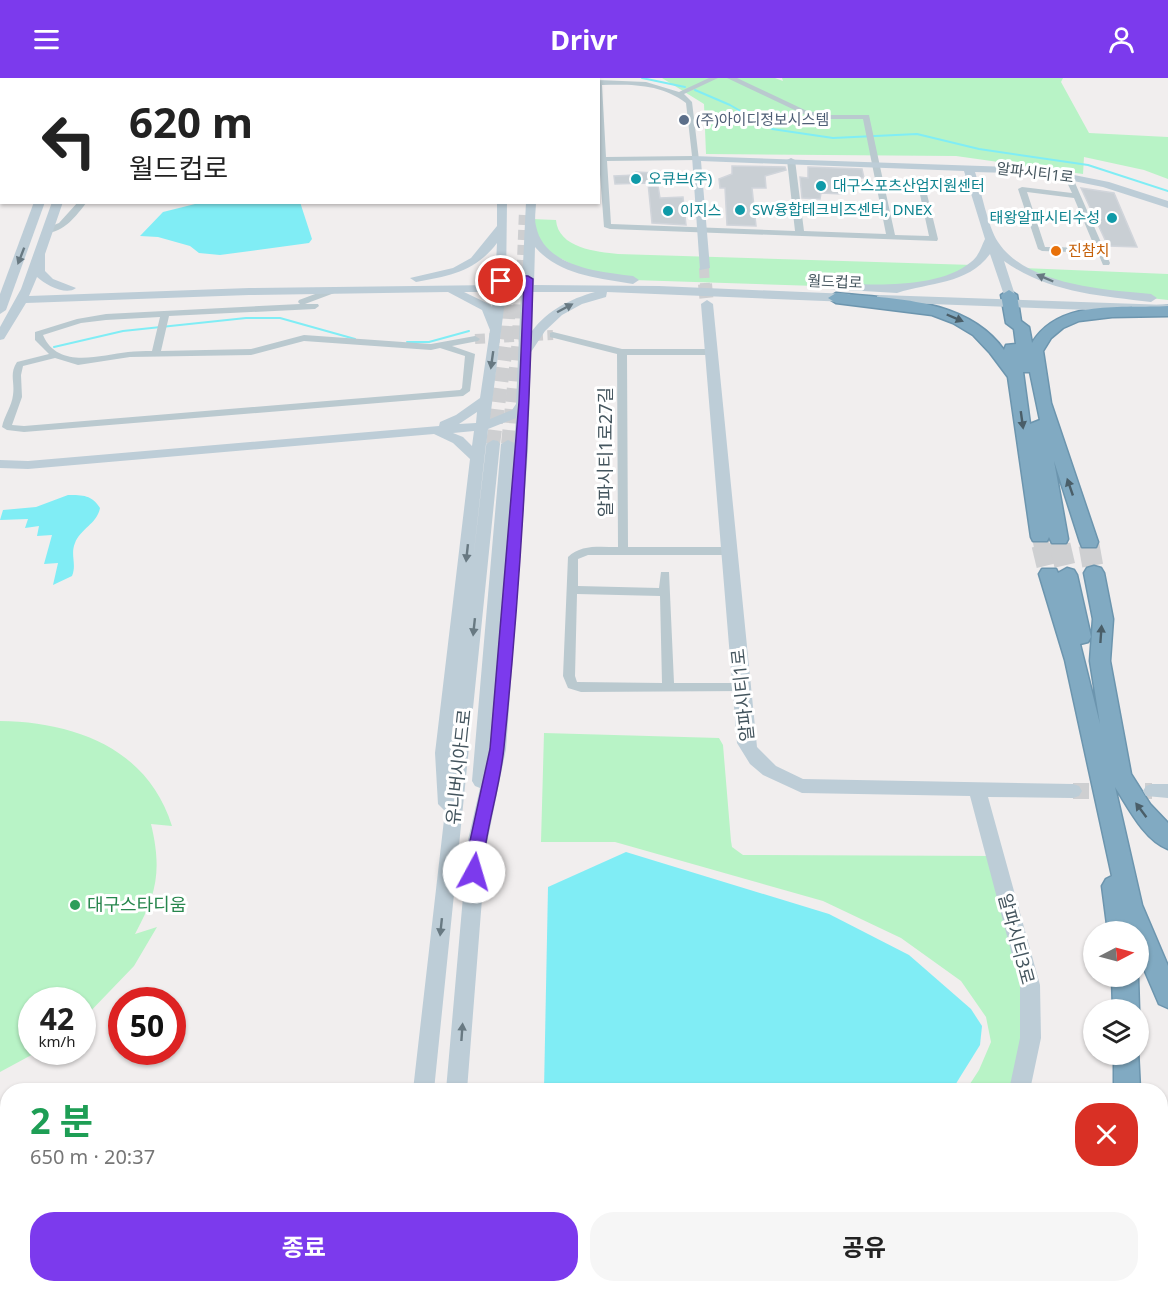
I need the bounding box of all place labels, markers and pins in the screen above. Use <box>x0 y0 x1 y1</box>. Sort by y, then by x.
place label: (주)아이디정보시스템 <box>696 109 829 129</box>
marker: (주)아이디정보시스템 <box>677 113 691 127</box>
place label: 오큐브(주) <box>648 168 712 188</box>
marker: 오큐브(주) <box>629 172 643 186</box>
place label: 대구스포츠산업지원센터 <box>833 175 985 195</box>
marker: 대구스포츠산업지원센터 <box>814 179 828 193</box>
place label: SW융합테크비즈센터, DNEX <box>752 199 932 219</box>
place label: 이지스 <box>680 200 722 220</box>
marker: SW융합테크비즈센터, DNEX <box>733 203 747 217</box>
marker: 이지스 <box>661 204 675 218</box>
place label: 태왕알파시티수성 <box>990 207 1100 227</box>
marker: 태왕알파시티수성 <box>1105 211 1119 225</box>
place label: 진참치 <box>1068 240 1109 260</box>
marker: 진참치 <box>1049 244 1063 258</box>
pin <box>475 255 526 306</box>
place label: 대구스타디움 <box>87 892 186 916</box>
marker: 대구스타디움 <box>68 898 82 912</box>

